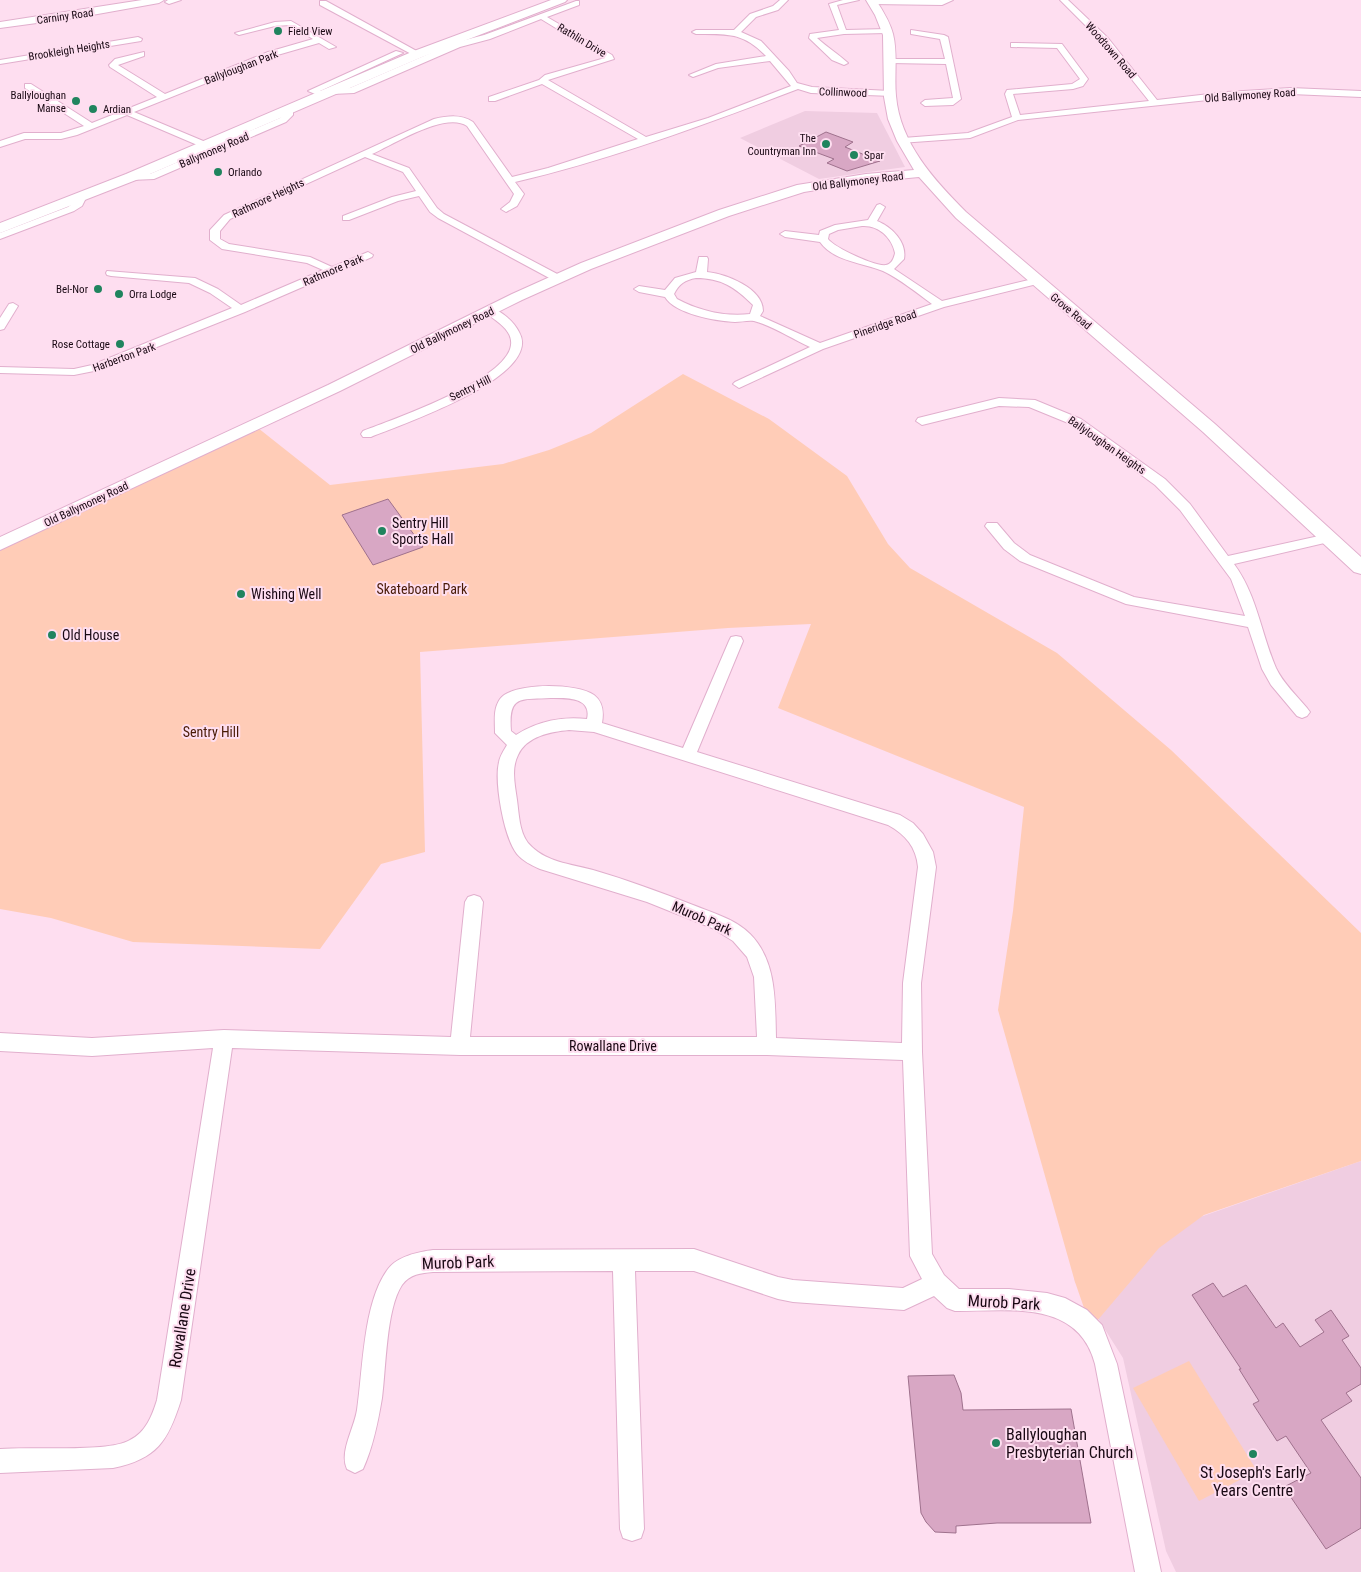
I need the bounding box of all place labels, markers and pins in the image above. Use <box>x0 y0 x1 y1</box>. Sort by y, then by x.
marker: Field View <box>272 25 284 37</box>
place label: Field View <box>288 25 332 38</box>
place label: Ballyloughan Manse <box>10 89 66 115</box>
marker: Ballyloughan Manse <box>70 95 82 107</box>
marker: Ardian <box>87 103 99 115</box>
place label: Ardian <box>103 103 131 116</box>
place label: The Countryman Inn <box>748 132 816 158</box>
marker: The Countryman Inn <box>820 138 832 150</box>
marker: Spar <box>848 149 860 161</box>
place label: Spar <box>864 149 884 162</box>
marker: Orlando <box>212 166 224 178</box>
place label: Orlando <box>228 166 263 179</box>
place label: Bel-Nor <box>56 283 89 296</box>
marker: Bel-Nor <box>92 283 104 295</box>
marker: Orra Lodge <box>113 288 125 300</box>
place label: Orra Lodge <box>129 288 177 301</box>
place label: Rose Cottage <box>52 338 110 351</box>
marker: Rose Cottage <box>114 338 126 350</box>
place label: Sentry Hill Sports Hall <box>392 515 453 547</box>
marker: Sentry Hill Sports Hall <box>376 525 388 537</box>
place label: Wishing Well <box>251 586 322 602</box>
marker: Wishing Well <box>235 588 247 600</box>
place label: Old House <box>62 627 120 643</box>
marker: Old House <box>46 629 58 641</box>
place label: Ballyloughan Presbyterian Church <box>1006 1425 1133 1462</box>
marker: Ballyloughan Presbyterian Church <box>990 1437 1002 1449</box>
marker: St Joseph's Early Years Centre <box>1247 1448 1259 1460</box>
place label: St Joseph's Early Years Centre <box>1200 1463 1306 1500</box>

